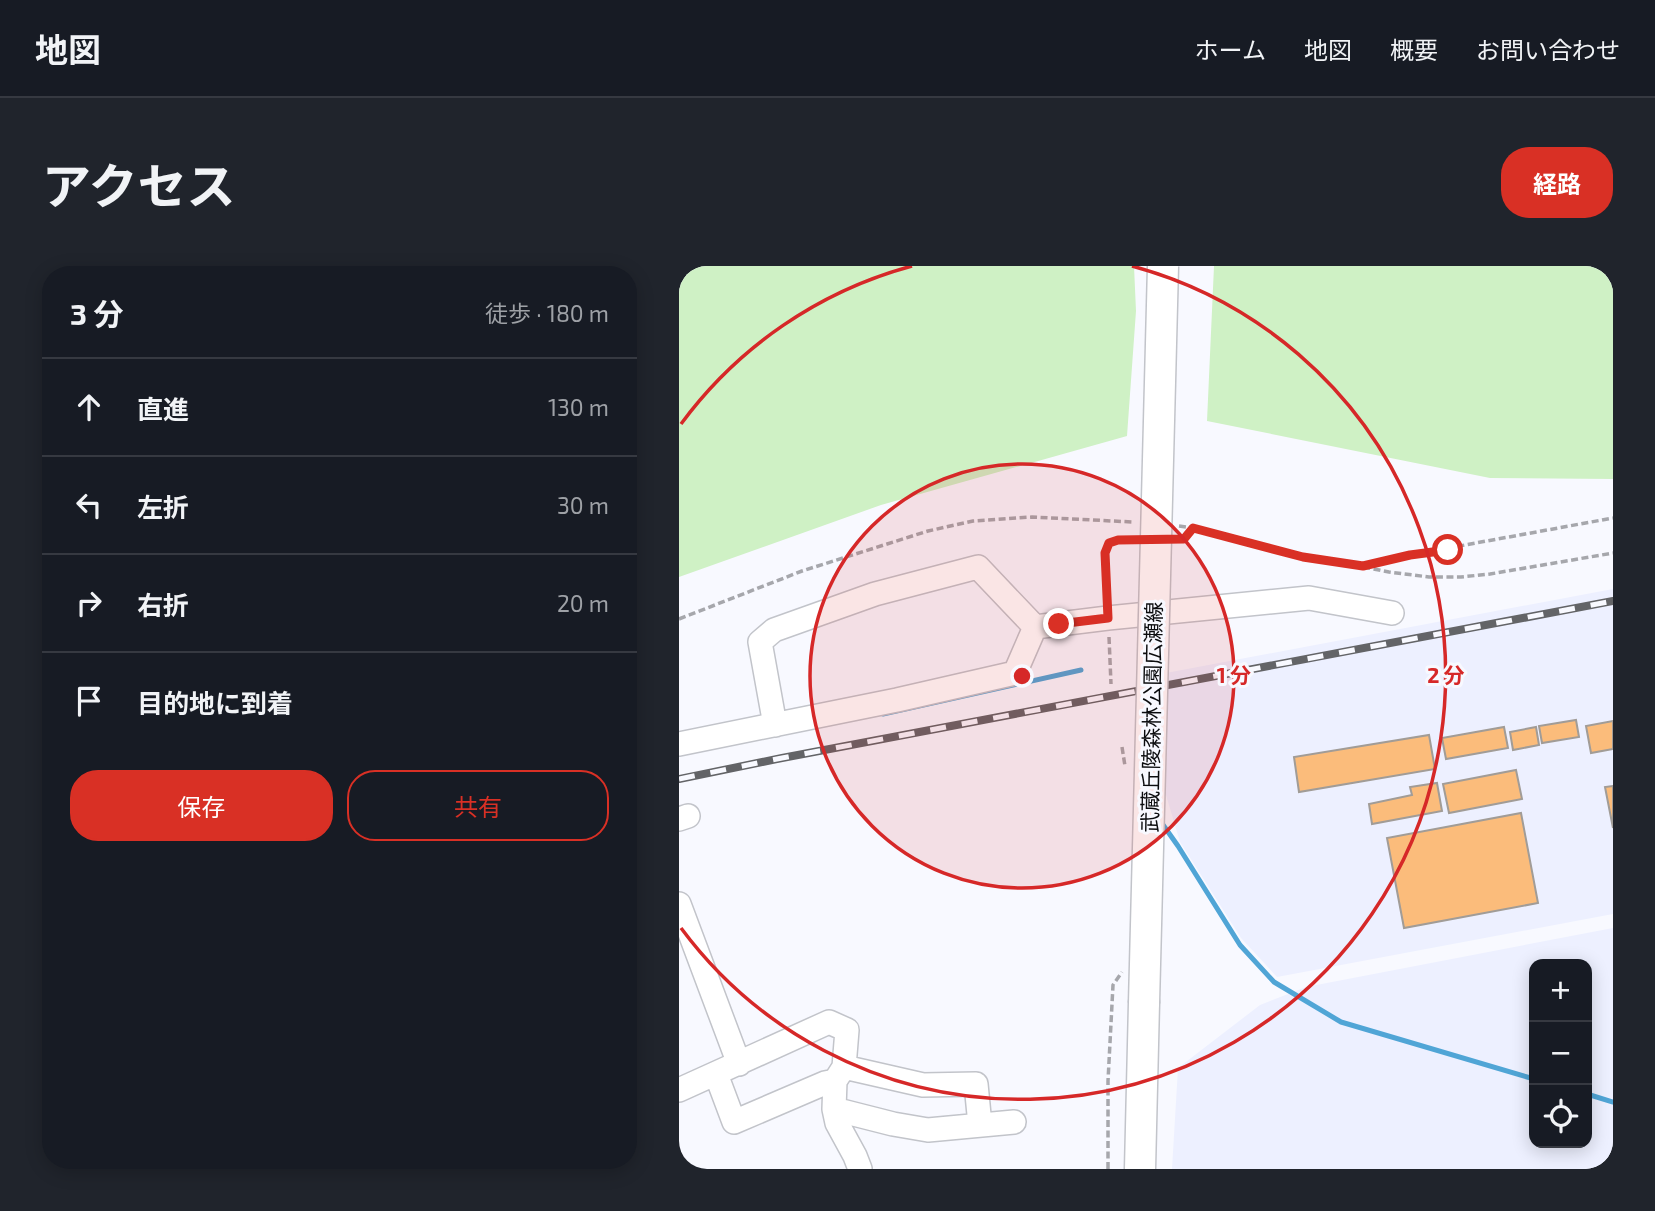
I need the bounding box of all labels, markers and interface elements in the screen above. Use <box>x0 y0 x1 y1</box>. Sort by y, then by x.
text: 地図 <box>35 29 101 69</box>
text: ホーム <box>1195 35 1266 64</box>
text: 地図 <box>1304 35 1352 64</box>
text: 概要 <box>1390 35 1438 64</box>
text: お問い合わせ <box>1476 35 1620 64</box>
button: 経路 <box>1501 147 1613 218</box>
text: アクセス <box>42 155 236 214</box>
text: 3 分 <box>70 295 124 331</box>
text: 徒歩 · 180 m <box>485 299 609 327</box>
icon: ahead <box>70 388 108 426</box>
text: 直進 <box>137 393 189 424</box>
text: 130 m <box>548 393 609 421</box>
icon: left <box>70 486 108 524</box>
text: 左折 <box>137 491 189 522</box>
text: 30 m <box>557 491 609 519</box>
route start <box>1432 534 1463 565</box>
icon: right <box>70 584 108 622</box>
text: 右折 <box>137 589 189 620</box>
text: 20 m <box>557 589 609 617</box>
street label: 武蔵丘陵森林公園広瀬線 <box>1136 601 1166 833</box>
route end <box>1043 608 1074 639</box>
text: 1 分 <box>1217 662 1251 687</box>
text: 2 分 <box>1427 662 1465 687</box>
centre of rings <box>1010 664 1034 688</box>
icon: arrive <box>70 682 108 720</box>
text: 目的地に到着 <box>137 687 293 718</box>
button: 保存 <box>70 770 333 841</box>
button: 共有 <box>347 770 609 841</box>
map controls <box>1529 959 1592 1148</box>
button: + <box>1529 959 1592 1022</box>
button: − <box>1529 1022 1592 1085</box>
button: locate <box>1529 1085 1592 1148</box>

